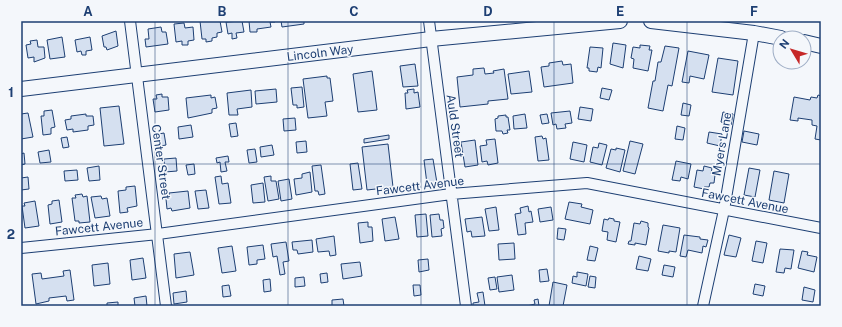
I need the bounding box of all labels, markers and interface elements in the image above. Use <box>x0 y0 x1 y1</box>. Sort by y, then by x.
text: A <box>83 4 93 19</box>
text: B <box>218 4 227 19</box>
text: C <box>349 4 359 19</box>
text: D <box>483 4 493 19</box>
text: E <box>616 4 624 19</box>
text: F <box>750 4 758 19</box>
north arrow <box>772 30 812 70</box>
text: N <box>777 37 791 51</box>
street label: Lincoln Way <box>286 42 355 64</box>
text: 1 <box>8 85 14 100</box>
street label: Auld Street <box>444 93 466 159</box>
street label: Myers Lane <box>710 111 735 177</box>
street label: Center Street <box>149 124 173 201</box>
street label: Fawcett Avenue <box>375 174 465 198</box>
street label: Fawcett Avenue <box>700 186 790 216</box>
street label: Fawcett Avenue <box>54 215 144 239</box>
text: 2 <box>7 227 15 242</box>

